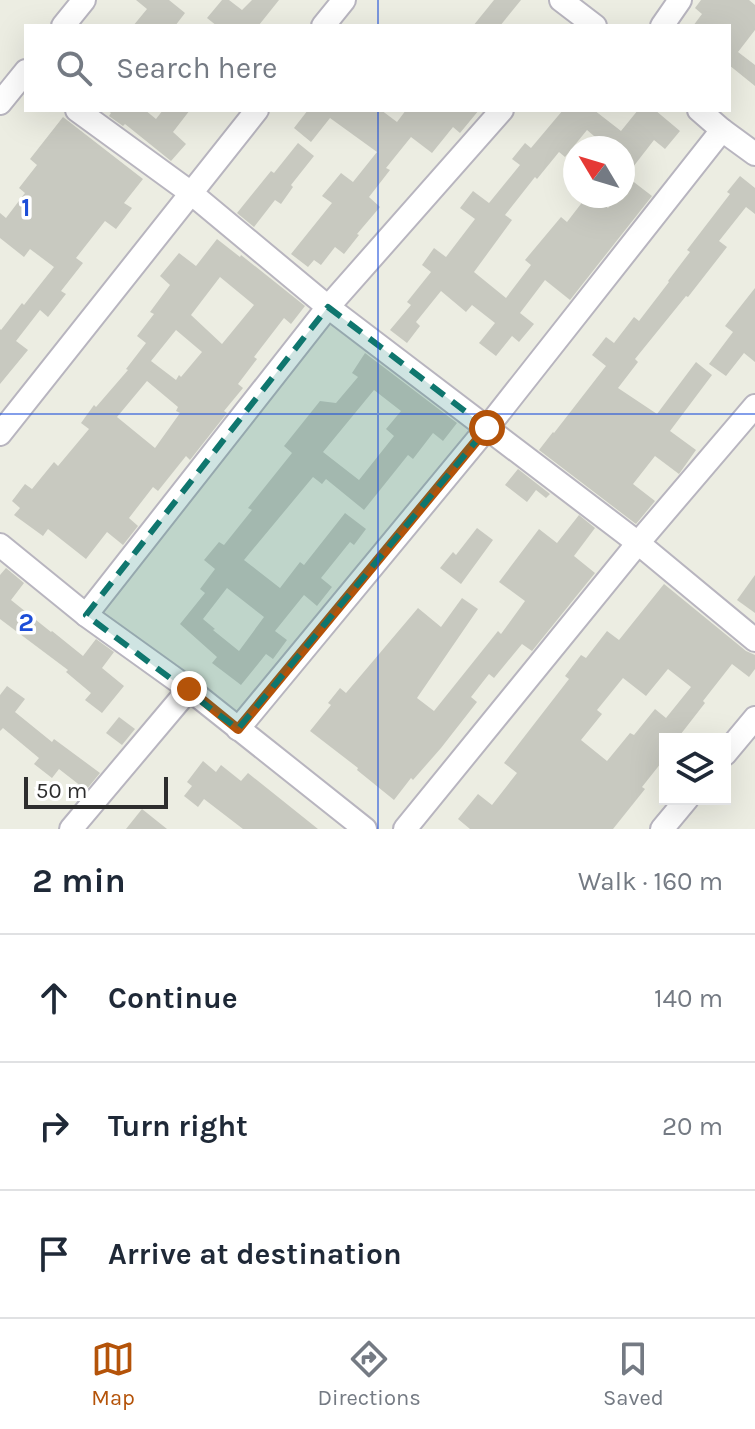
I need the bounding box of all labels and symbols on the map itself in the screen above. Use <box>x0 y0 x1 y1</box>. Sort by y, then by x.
north arrow <box>563 136 635 208</box>
text: 1 <box>21 192 31 223</box>
route start <box>469 410 505 446</box>
text: 2 <box>18 607 34 638</box>
route end <box>171 671 207 707</box>
scale bar <box>24 773 168 809</box>

